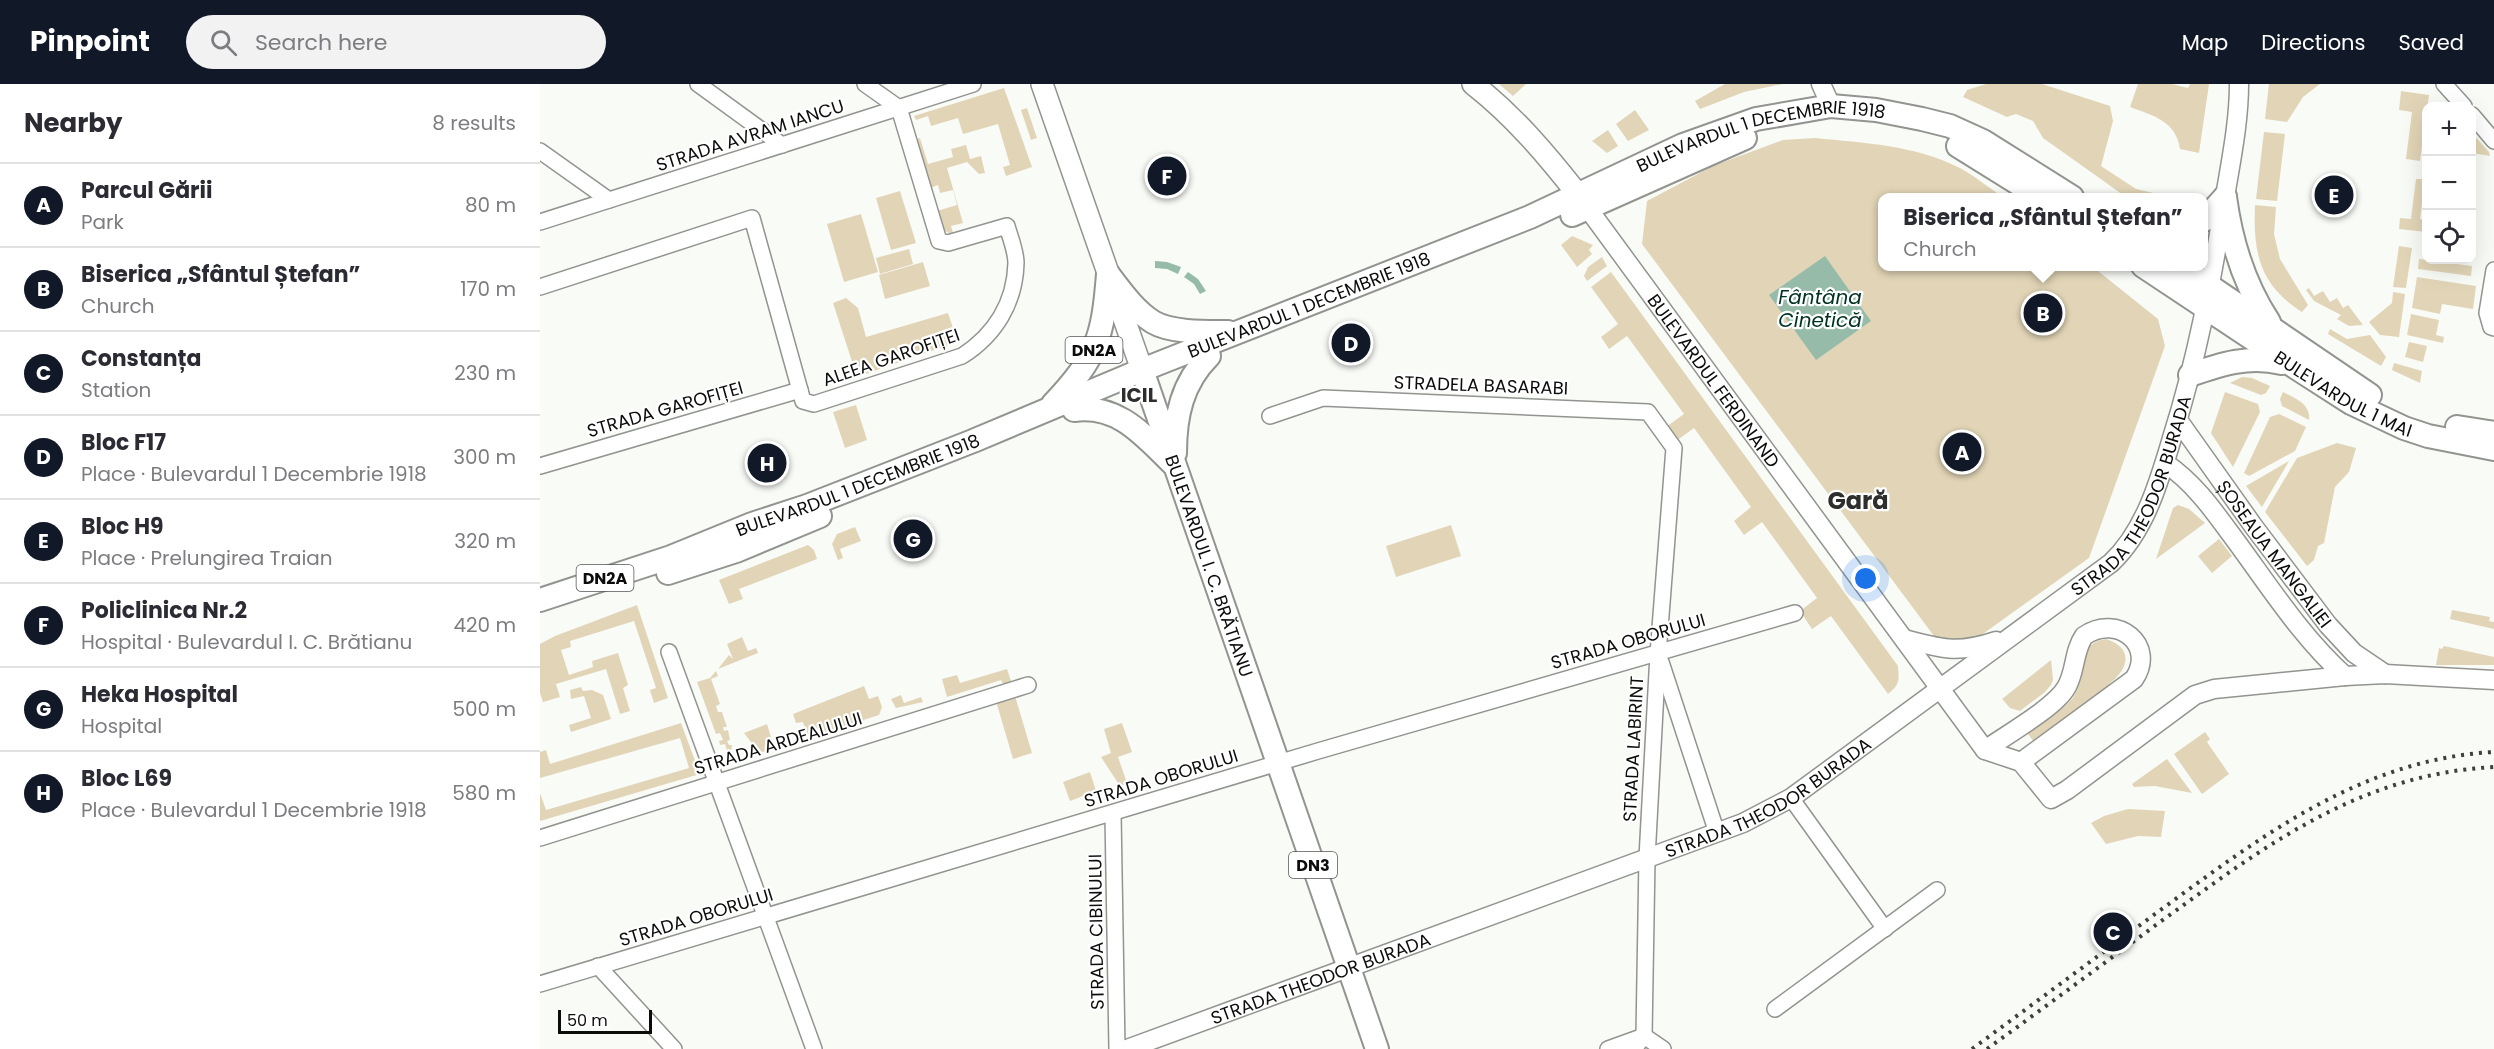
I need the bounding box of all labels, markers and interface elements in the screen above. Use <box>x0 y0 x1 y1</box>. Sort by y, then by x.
search box <box>186 15 606 69</box>
text: Pinpoint <box>30 22 150 61</box>
icon: search <box>207 26 240 59</box>
text: Search here <box>255 27 387 58</box>
text: Map <box>2182 28 2228 57</box>
text: Directions <box>2261 28 2365 57</box>
text: Saved <box>2398 28 2464 57</box>
street label: STRADA AVRAM IANCU <box>653 93 847 177</box>
street label: BULEVARDUL 1 DECEMBRIE 1918 <box>1632 93 1888 178</box>
map controls <box>2422 102 2476 264</box>
button: + <box>2422 102 2476 156</box>
text: Nearby <box>24 105 122 141</box>
text: 8 results <box>432 109 516 137</box>
pin: F <box>1148 154 1186 199</box>
button: − <box>2422 156 2476 210</box>
pin: E <box>2314 172 2354 218</box>
text: Parcul Gării <box>81 175 212 206</box>
text: A <box>36 191 51 219</box>
text: 80 m <box>465 191 516 219</box>
popup <box>1878 193 2208 271</box>
text: Biserica „Sfântul Ștefan” <box>1903 202 2183 233</box>
text: Park <box>81 208 124 236</box>
button: locate <box>2422 210 2476 264</box>
text: Church <box>1903 235 1977 263</box>
street label: BULEVARDUL 1 DECEMBRIE 1918 <box>1183 248 1433 360</box>
text: Biserica „Sfântul Ștefan” <box>81 259 361 290</box>
text: B <box>37 275 50 303</box>
text: 170 m <box>460 275 516 303</box>
water label: Fântâna Cinetică <box>1778 283 1862 334</box>
street label: BULEVARDUL FERDINAND <box>1642 289 1786 472</box>
pin: B <box>2024 290 2062 336</box>
text: Church <box>81 292 154 320</box>
pin: D <box>1332 320 1370 366</box>
street label: ALEEA GAROFIȚEI <box>819 322 963 392</box>
road number: DN2A <box>1066 337 1122 363</box>
text: Constanța <box>81 343 201 374</box>
street label: BULEVARDUL 1 MAI <box>2269 344 2416 442</box>
text: C <box>36 359 51 387</box>
text: 230 m <box>454 359 516 387</box>
street label: STRADELA BASARABI <box>1393 369 1569 401</box>
street label: STRADA GAROFIȚEI <box>584 375 746 443</box>
text: Station <box>81 376 151 404</box>
district label: ICIL <box>1121 381 1158 409</box>
street label: STRADA THEODOR BURADA <box>2065 392 2197 601</box>
text: Bloc F17 <box>81 427 166 458</box>
street label: BULEVARDUL 1 DECEMBRIE 1918 <box>732 427 983 542</box>
pin: A <box>1942 430 1982 475</box>
pin: H <box>748 440 786 485</box>
text: D <box>36 443 51 471</box>
text: 300 m <box>453 443 516 471</box>
street label: BULEVARDUL I. C. BRĂTIANU <box>1160 451 1260 680</box>
text: Place · Bulevardul 1 Decembrie 1918 <box>81 460 427 488</box>
street label: ȘOSEAUA MANGALIEI <box>2212 475 2338 633</box>
district label: Gară <box>1827 484 1889 517</box>
text: Bloc H9 <box>81 511 164 542</box>
pin: G <box>894 516 932 562</box>
text: E <box>38 527 49 555</box>
text: 320 m <box>454 527 516 555</box>
text: Place · Prelungirea Traian <box>81 544 333 572</box>
your location <box>1851 564 1880 593</box>
road number: DN2A <box>576 565 634 591</box>
text: Policlinica Nr.2 <box>81 595 247 626</box>
street label: STRADA OBORULUI <box>1548 607 1708 675</box>
text: F <box>38 611 49 639</box>
text: 420 m <box>453 611 516 639</box>
text: Hospital · Bulevardul I. C. Brătianu <box>81 628 412 656</box>
street label: STRADA LABIRINT <box>1617 675 1649 823</box>
text: Heka Hospital <box>81 679 238 710</box>
text: G <box>36 695 51 723</box>
text: 500 m <box>452 695 516 723</box>
street label: STRADA ARDEALULUI <box>691 706 865 780</box>
text: Hospital <box>81 712 162 740</box>
street label: STRADA THEODOR BURADA <box>1661 731 1876 863</box>
street label: STRADA OBORULUI <box>1081 743 1241 813</box>
text: Bloc L69 <box>81 763 172 794</box>
text: H <box>36 779 51 807</box>
text: 580 m <box>452 779 516 807</box>
text: Place · Bulevardul 1 Decembrie 1918 <box>81 796 427 824</box>
road number: DN3 <box>1289 852 1337 878</box>
street label: STRADA CIBINULUI <box>1082 854 1110 1010</box>
street label: STRADA OBORULUI <box>616 882 776 952</box>
pin: C <box>2094 910 2132 954</box>
street label: STRADA THEODOR BURADA <box>1207 926 1434 1030</box>
scale bar <box>558 1007 652 1034</box>
text: 50 m <box>567 1009 608 1032</box>

